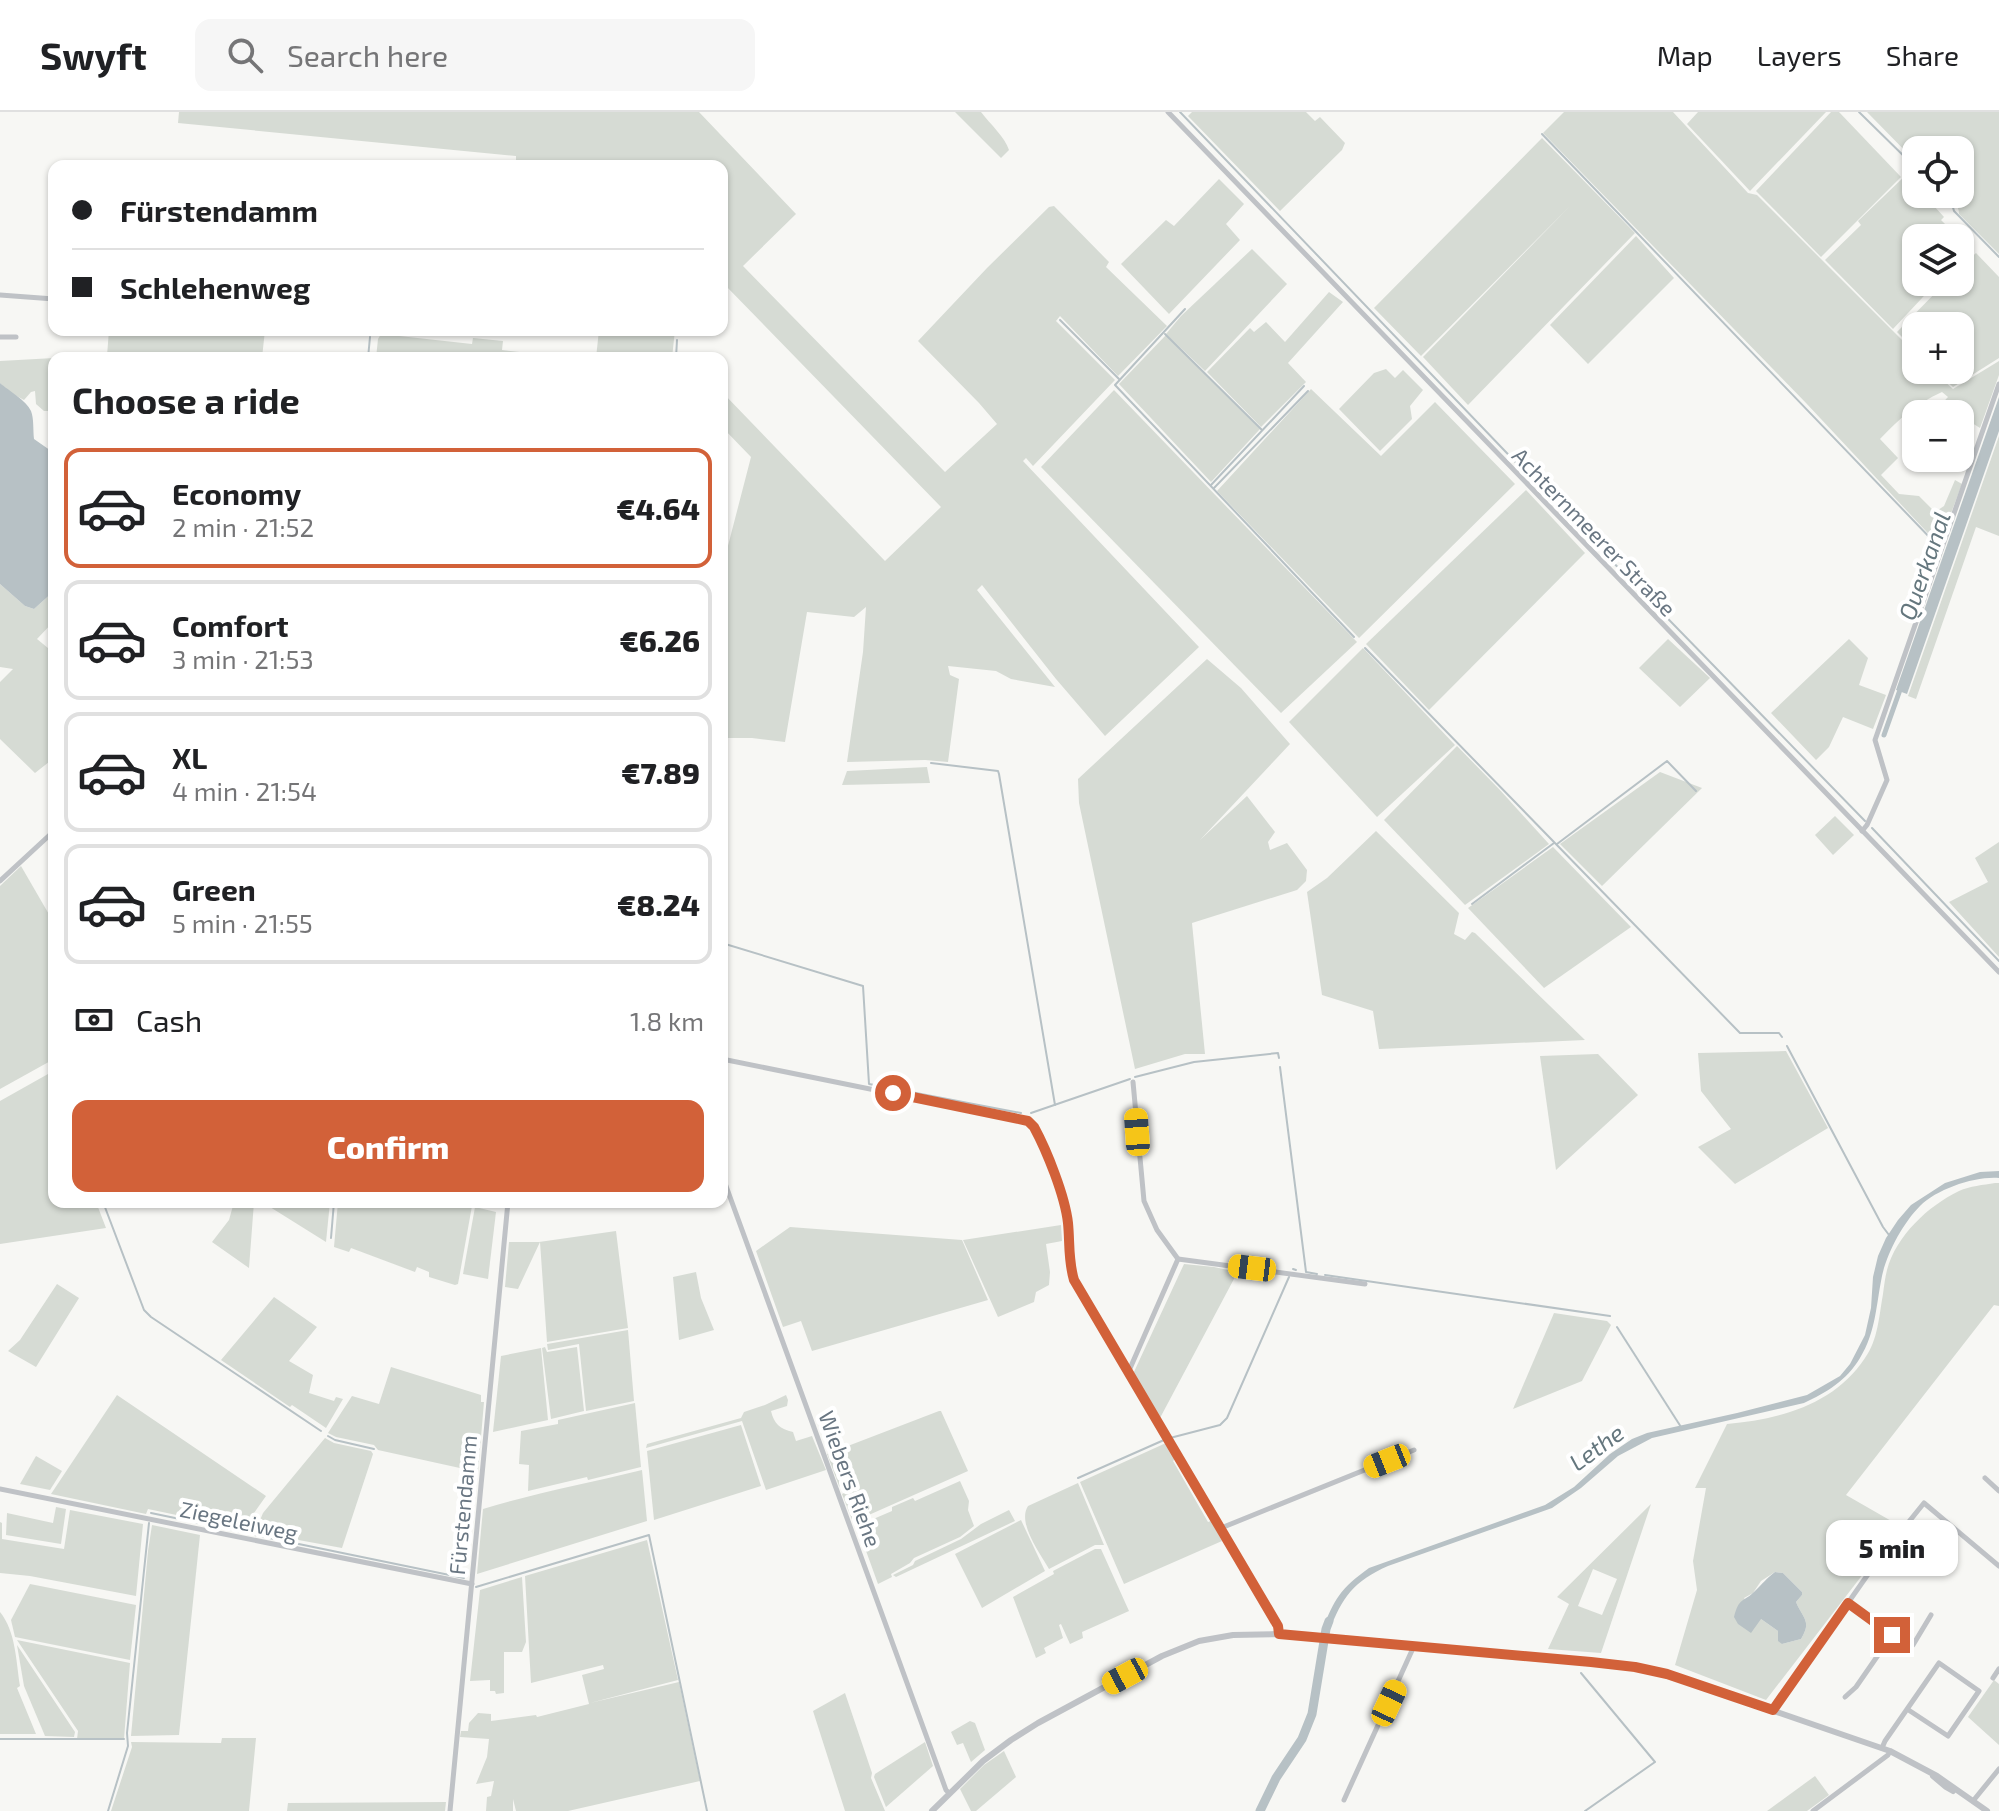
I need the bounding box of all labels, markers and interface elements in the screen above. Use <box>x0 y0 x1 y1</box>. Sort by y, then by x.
search box <box>195 19 755 91</box>
text: Swyft <box>40 32 147 78</box>
icon: search <box>223 33 267 77</box>
text: Search here <box>287 37 448 73</box>
text: Map <box>1657 38 1713 72</box>
text: Layers <box>1757 38 1842 72</box>
text: Share <box>1886 38 1959 72</box>
map controls <box>1902 136 1974 472</box>
button: locate <box>1902 136 1974 208</box>
text: Fürstendamm <box>120 192 318 228</box>
button: layers <box>1902 224 1974 296</box>
text: Schlehenweg <box>120 269 310 305</box>
button: + <box>1902 312 1974 384</box>
text: Choose a ride <box>72 378 300 421</box>
button: − <box>1902 400 1974 472</box>
street label: Achternmeerer Straße <box>1508 442 1682 621</box>
icon: car <box>76 472 148 544</box>
text: Economy <box>172 475 301 511</box>
text: €4.64 <box>616 490 700 526</box>
water label: Querkanal <box>1892 507 1956 624</box>
text: 2 min · 21:52 <box>172 511 314 542</box>
icon: car <box>76 604 148 676</box>
text: Comfort <box>172 607 289 643</box>
text: €6.26 <box>619 622 700 658</box>
text: 3 min · 21:53 <box>172 643 314 674</box>
icon: car <box>76 736 148 808</box>
text: XL <box>172 739 207 775</box>
text: €7.89 <box>621 754 700 790</box>
text: 4 min · 21:54 <box>172 775 317 806</box>
icon: car <box>76 868 148 940</box>
text: Green <box>172 871 256 907</box>
text: €8.24 <box>617 886 700 922</box>
text: 5 min · 21:55 <box>172 907 313 938</box>
icon: cash <box>72 998 116 1042</box>
text: Cash <box>136 1002 202 1038</box>
text: 1.8 km <box>630 1005 704 1036</box>
route start <box>875 1075 911 1111</box>
button: Confirm <box>72 1100 704 1192</box>
car <box>1123 1107 1151 1157</box>
car <box>1227 1253 1277 1283</box>
street label: Wiebers Riehe <box>814 1407 888 1550</box>
water label: Lethe <box>1563 1417 1629 1476</box>
street label: Fürstendamm <box>443 1434 481 1576</box>
car <box>1360 1441 1414 1481</box>
street label: Ziegeleiweg <box>178 1495 300 1545</box>
callout: 5 min <box>1826 1519 1958 1575</box>
text: 5 min <box>1859 1532 1925 1563</box>
route end <box>1874 1617 1910 1653</box>
car <box>1098 1654 1152 1698</box>
car <box>1368 1676 1410 1730</box>

